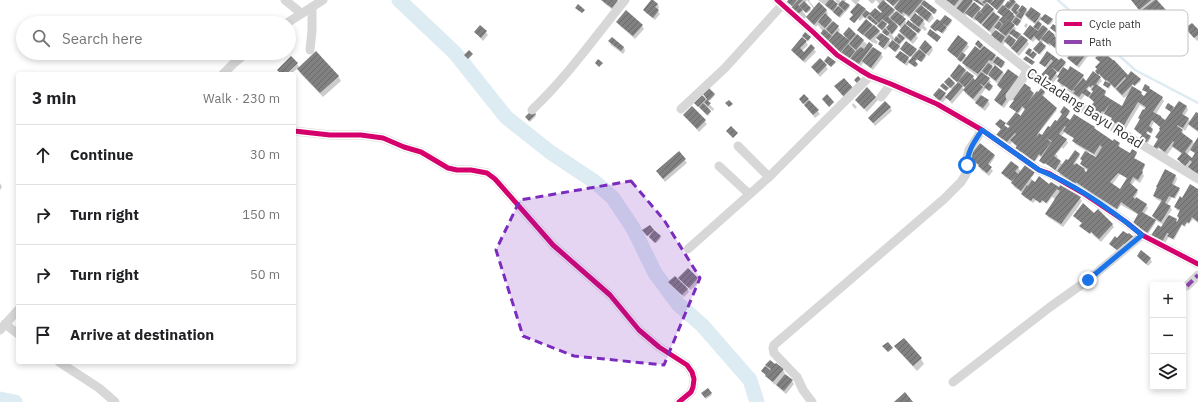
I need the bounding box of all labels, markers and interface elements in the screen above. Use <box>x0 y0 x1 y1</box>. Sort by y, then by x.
legend <box>1056 10 1188 56</box>
search box <box>16 16 296 60</box>
text: Cycle path <box>1089 17 1141 31</box>
icon: search <box>30 27 52 49</box>
text: Search here <box>62 29 142 48</box>
text: Path <box>1089 35 1112 49</box>
street label: Calzadang Bayu Road <box>1023 64 1147 152</box>
text: 3 min <box>32 87 76 109</box>
text: Walk · 230 m <box>203 90 280 107</box>
icon: ahead <box>32 144 54 166</box>
text: Continue <box>70 145 134 164</box>
text: 30 m <box>250 146 280 163</box>
route start <box>958 156 976 174</box>
icon: right <box>32 204 54 226</box>
text: Turn right <box>70 205 139 224</box>
text: 150 m <box>242 206 280 223</box>
icon: right <box>32 264 54 286</box>
text: Turn right <box>70 265 139 284</box>
text: 50 m <box>250 266 280 283</box>
route end <box>1079 271 1097 289</box>
map controls <box>1150 282 1186 390</box>
button: + <box>1150 282 1186 318</box>
button: − <box>1150 318 1186 354</box>
icon: arrive <box>32 324 54 346</box>
text: Arrive at destination <box>70 325 214 344</box>
button: layers <box>1150 354 1186 390</box>

